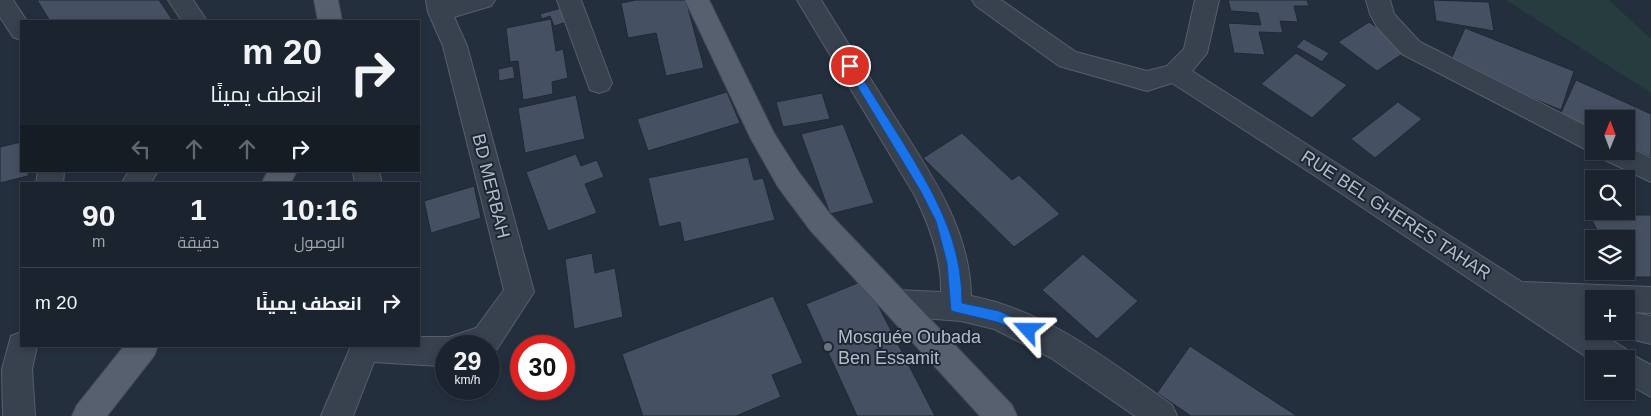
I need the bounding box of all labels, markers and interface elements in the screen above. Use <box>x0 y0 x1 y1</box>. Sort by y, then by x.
text: 20 m <box>242 32 322 71</box>
icon: right <box>340 40 405 105</box>
pin <box>829 45 871 87</box>
icon: arrive <box>836 52 864 80</box>
text: انعطف يمينًا <box>210 82 322 107</box>
north arrow <box>1585 110 1635 160</box>
map controls <box>1585 110 1635 400</box>
street label: BD MERBAH <box>468 132 514 240</box>
icon: left <box>127 135 155 163</box>
icon: ahead <box>180 135 208 163</box>
icon: ahead <box>233 135 261 163</box>
icon: right <box>286 135 314 163</box>
street label: RUE BEL GHERES TAHAR <box>1298 146 1494 284</box>
button: search <box>1585 170 1635 220</box>
text: 1 <box>190 193 207 226</box>
text: 10:16 <box>281 193 358 226</box>
text: 90 <box>82 199 115 232</box>
button: layers <box>1585 230 1635 280</box>
text: m <box>92 233 105 250</box>
text: دقيقة <box>178 234 219 251</box>
text: الوصول <box>294 234 345 251</box>
icon: right <box>377 289 405 317</box>
button: + <box>1585 290 1635 340</box>
text: 20 m <box>35 292 77 313</box>
text: انعطف يمينًا <box>255 293 362 314</box>
position arrow <box>1001 303 1053 355</box>
place label: Mosquée Oubada Ben Essamit <box>838 327 982 368</box>
speed limit sign: 30 <box>510 335 575 400</box>
marker: Mosquée Oubada Ben Essamit <box>822 341 834 353</box>
text: 29 <box>454 347 481 375</box>
button: − <box>1585 350 1635 400</box>
text: km/h <box>454 373 481 387</box>

